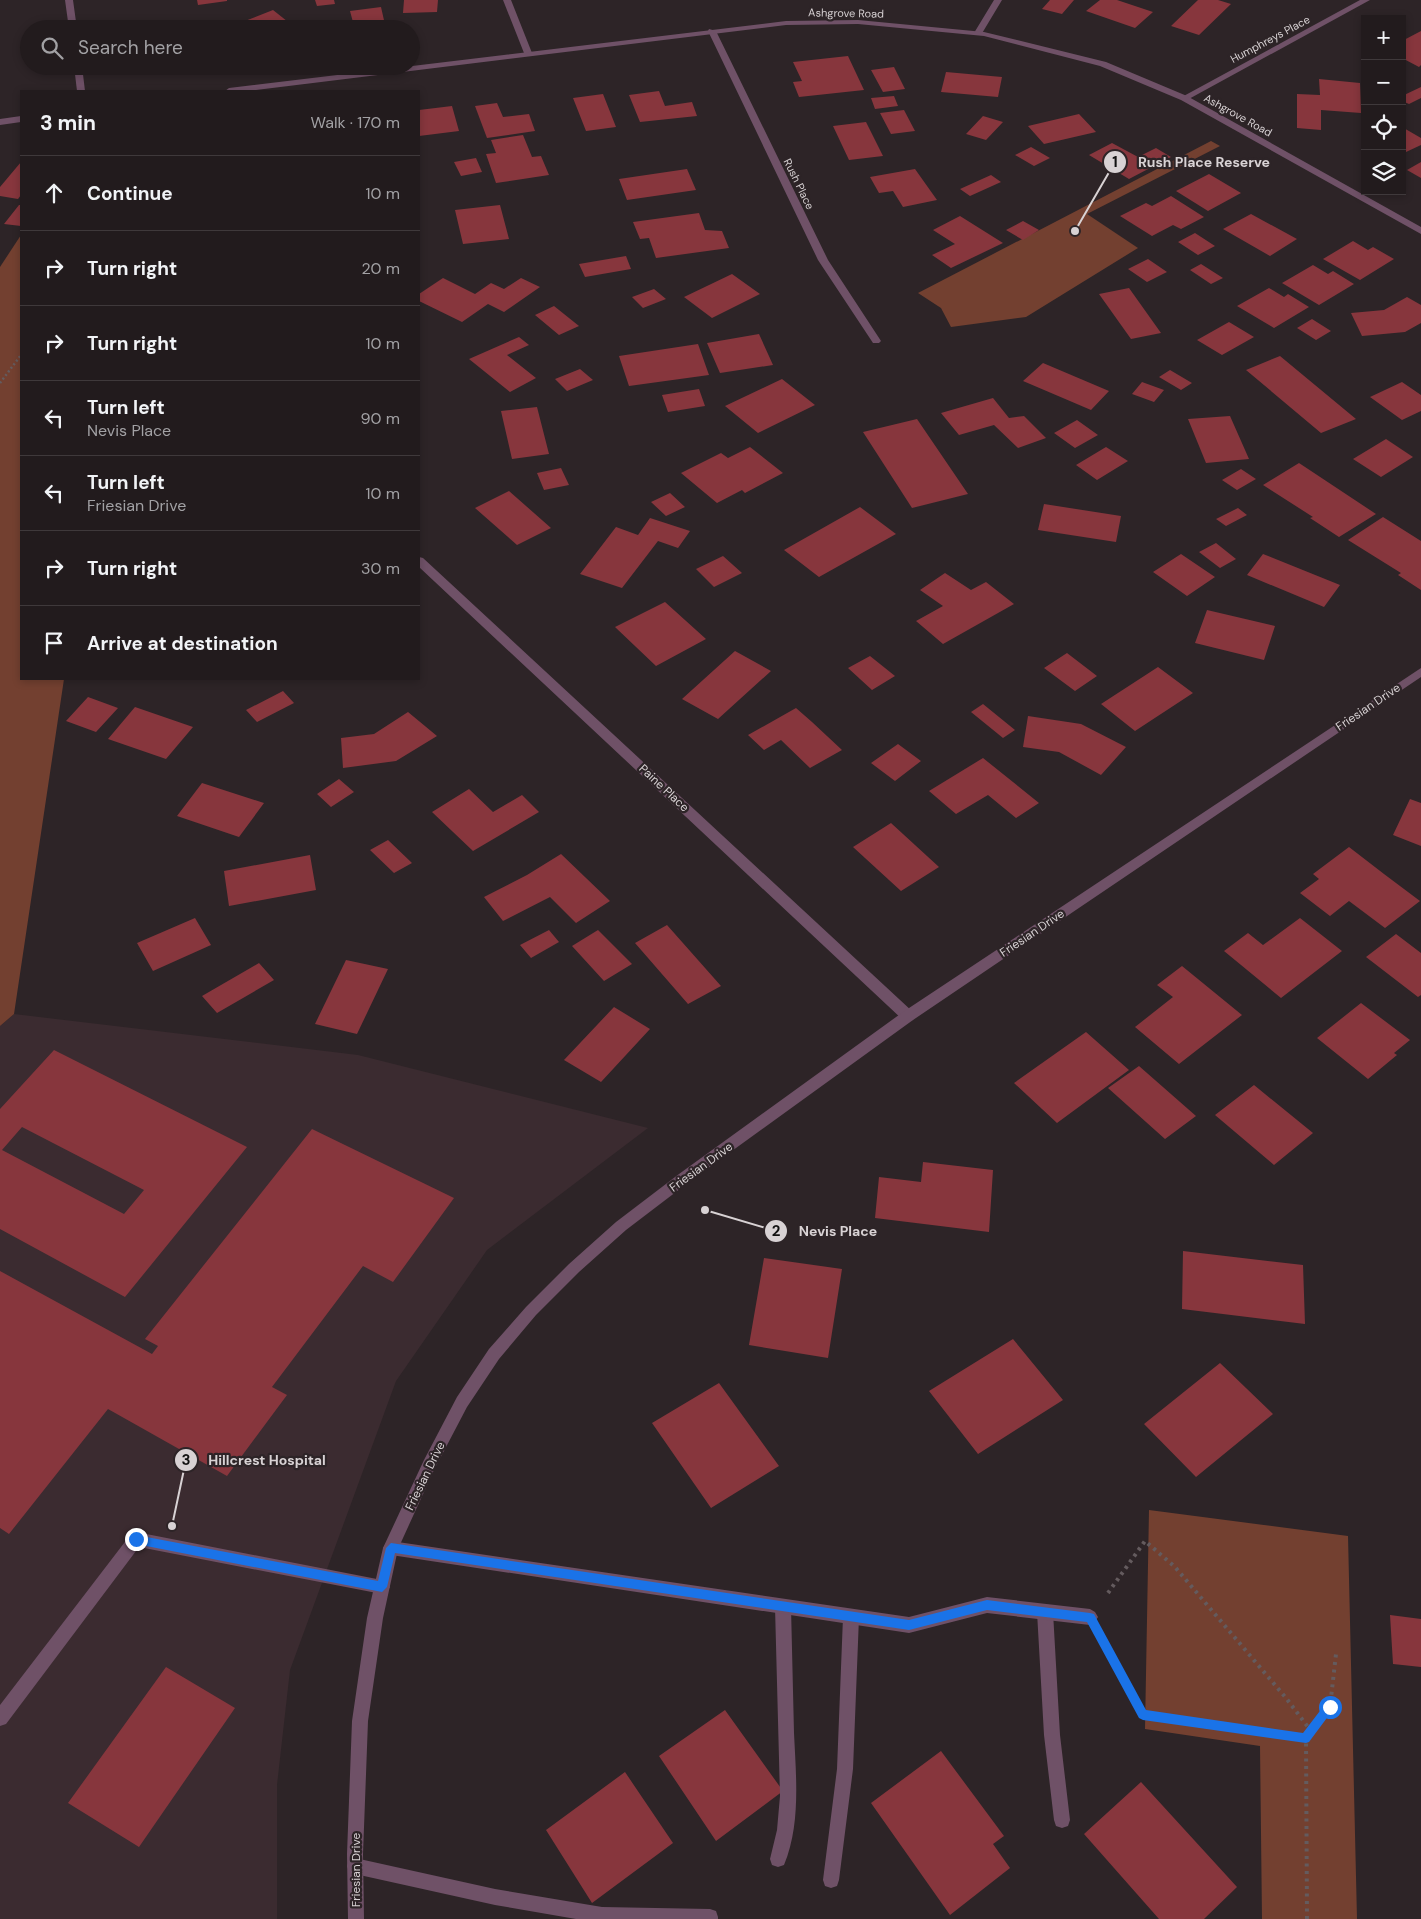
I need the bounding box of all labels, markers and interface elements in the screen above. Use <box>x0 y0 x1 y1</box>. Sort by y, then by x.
street label: Ashgrove Road <box>808 5 884 21</box>
street label: Humphreys Place <box>1228 12 1312 66</box>
map controls <box>1361 15 1406 195</box>
button: + <box>1361 15 1406 60</box>
search box <box>20 20 420 75</box>
icon: search <box>38 34 66 62</box>
text: Search here <box>78 35 183 60</box>
button: − <box>1361 60 1406 105</box>
street label: Ashgrove Road <box>1202 91 1275 140</box>
button: locate <box>1361 105 1406 150</box>
text: 3 min <box>40 109 96 137</box>
text: Walk · 170 m <box>311 112 400 133</box>
callout: Rush Place Reserve <box>1103 147 1280 176</box>
button: layers <box>1361 150 1406 195</box>
text: 1 <box>1112 152 1118 172</box>
text: Rush Place Reserve <box>1138 153 1270 171</box>
street label: Rush Place <box>781 156 817 212</box>
icon: ahead <box>40 179 68 207</box>
text: Continue <box>87 181 173 206</box>
text: 10 m <box>366 183 400 204</box>
icon: right <box>40 254 68 282</box>
text: Turn right <box>87 256 177 281</box>
text: 20 m <box>361 258 400 279</box>
icon: right <box>40 329 68 357</box>
text: Turn right <box>87 331 177 356</box>
text: 10 m <box>366 333 400 354</box>
text: Turn left <box>87 395 165 420</box>
icon: left <box>40 404 68 432</box>
text: 90 m <box>360 408 400 429</box>
text: Nevis Place <box>87 420 171 441</box>
text: Turn left <box>87 470 165 495</box>
icon: left <box>40 479 68 507</box>
text: 10 m <box>366 483 400 504</box>
text: Friesian Drive <box>87 495 186 516</box>
icon: right <box>40 554 68 582</box>
text: Turn right <box>87 556 177 581</box>
text: 30 m <box>361 558 400 579</box>
icon: arrive <box>40 629 68 657</box>
text: Arrive at destination <box>87 631 278 656</box>
street label: Friesian Drive <box>1333 679 1403 734</box>
street label: Paine Place <box>636 761 693 815</box>
street label: Friesian Drive <box>997 905 1067 960</box>
street label: Friesian Drive <box>666 1139 736 1195</box>
callout: Nevis Place <box>764 1216 887 1245</box>
text: 2 <box>772 1221 781 1241</box>
text: Nevis Place <box>799 1222 877 1240</box>
street label: Friesian Drive <box>401 1439 449 1513</box>
callout: Hillcrest Hospital <box>173 1446 336 1475</box>
text: 3 <box>181 1450 191 1470</box>
text: Hillcrest Hospital <box>208 1451 326 1469</box>
route end <box>125 1528 148 1551</box>
route start <box>1319 1696 1342 1719</box>
street label: Friesian Drive <box>348 1833 364 1907</box>

